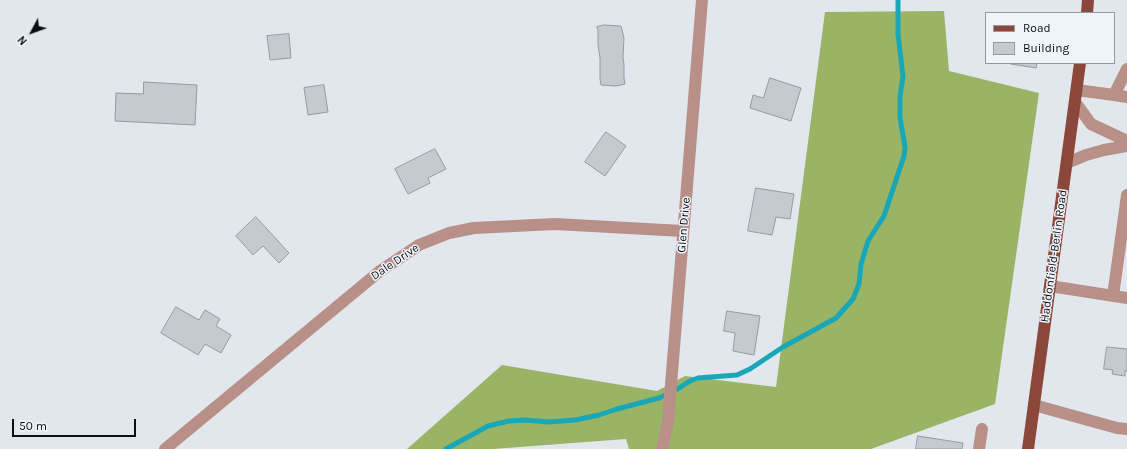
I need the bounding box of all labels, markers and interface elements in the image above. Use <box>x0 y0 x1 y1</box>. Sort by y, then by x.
north arrow <box>12 12 52 52</box>
legend <box>985 12 1115 64</box>
text: Road <box>1023 21 1051 35</box>
text: N <box>15 33 30 47</box>
text: Building <box>1023 41 1069 55</box>
street label: Haddonfield-Berlin Road <box>1038 189 1070 323</box>
street label: Glen Drive <box>674 197 694 253</box>
street label: Dale Drive <box>368 241 422 283</box>
scale bar <box>14 411 138 437</box>
text: 50 m <box>19 419 47 433</box>

